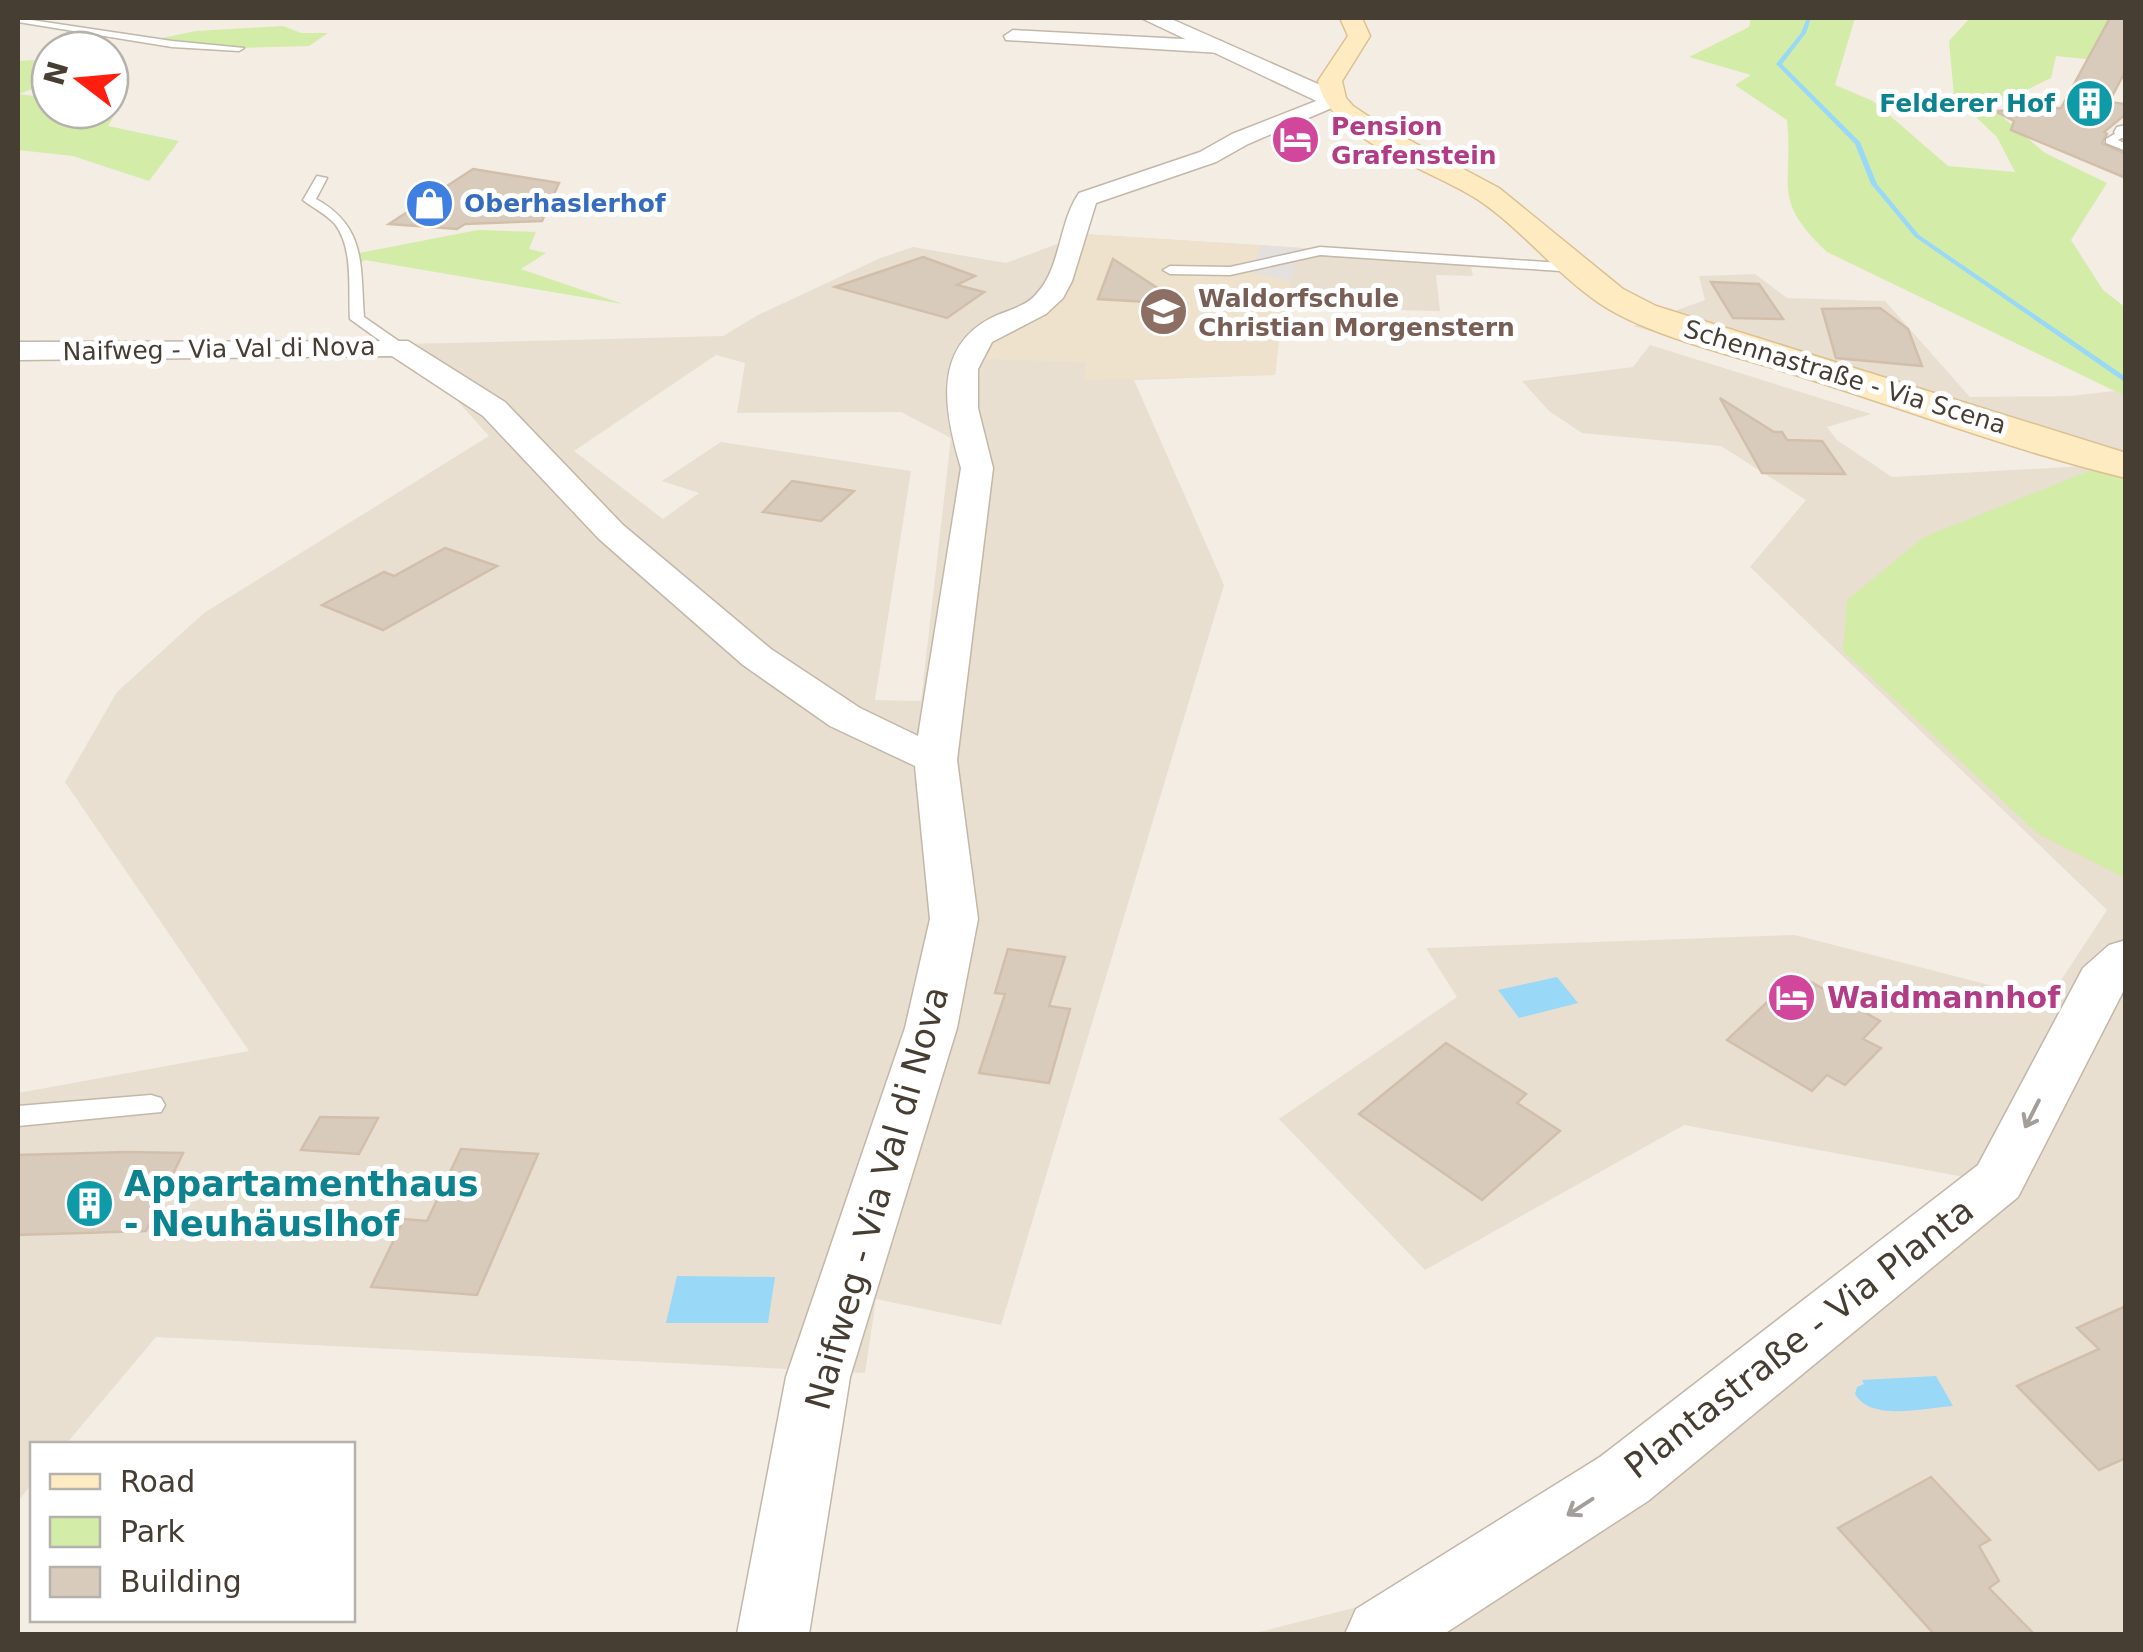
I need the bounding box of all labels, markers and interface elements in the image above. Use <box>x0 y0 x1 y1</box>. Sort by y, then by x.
north arrow <box>30 30 130 130</box>
text: N <box>37 57 76 89</box>
building icon: Felderer Hof <box>2064 77 2116 129</box>
place label: Felderer Hof <box>1879 89 2056 118</box>
place label: Pension Grafenstein <box>1331 112 1497 170</box>
hotel icon: Pension Grafenstein <box>1270 114 1322 166</box>
shop icon: Oberhaslerhof <box>403 177 455 229</box>
place label: Oberhaslerhof <box>464 189 667 218</box>
place label: Waldorfschule Christian Morgenstern <box>1198 284 1515 342</box>
school or university icon: Waldorfschule Christian Morgenstern <box>1137 286 1189 338</box>
street label: Schennastraße - Via Scena <box>1680 314 2010 440</box>
street label: Naifweg - Via Val di Nova <box>62 332 376 366</box>
hotel icon: Waidmannhof <box>1766 971 1818 1023</box>
place label: Waidmannhof <box>1827 980 2061 1015</box>
street label: Naifweg - Via Val di Nova <box>797 982 957 1414</box>
one-way arrow <box>2022 1098 2041 1128</box>
place label: Appartamenthaus - Neuhäuslhof <box>124 1164 479 1244</box>
building icon: Appartamenthaus - Neuhäuslhof <box>63 1178 115 1230</box>
street label: Plantastraße - Via Planta <box>1617 1190 1981 1486</box>
legend <box>30 1442 355 1622</box>
text: Road <box>120 1464 195 1499</box>
one-way arrow <box>1567 1496 1595 1517</box>
text: Park <box>120 1514 185 1549</box>
text: Building <box>120 1564 242 1599</box>

